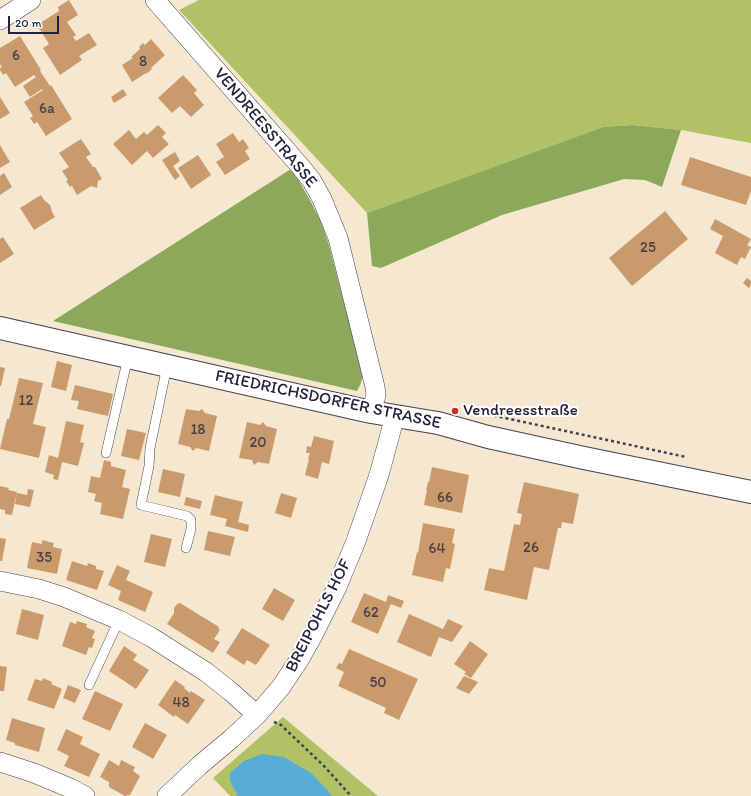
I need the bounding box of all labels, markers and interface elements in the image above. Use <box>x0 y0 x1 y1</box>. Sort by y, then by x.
scale bar <box>10 8 61 34</box>
text: 20 m <box>15 16 42 30</box>
house number: 6 <box>12 47 20 65</box>
house number: 8 <box>139 53 147 71</box>
street label: VENDREESSTRASSE <box>209 64 321 192</box>
house number: 6a <box>39 100 55 118</box>
house number: 25 <box>640 239 656 257</box>
street label: FRIEDRICHSDORFER STRASSE <box>213 366 443 434</box>
house number: 12 <box>19 392 33 410</box>
place label: Vendreesstraße <box>463 401 578 421</box>
marker: Vendreesstraße <box>450 406 460 416</box>
house number: 18 <box>190 421 206 439</box>
house number: 20 <box>249 434 267 452</box>
house number: 66 <box>437 489 453 507</box>
house number: 26 <box>523 539 539 557</box>
house number: 64 <box>429 540 445 558</box>
house number: 35 <box>36 549 52 567</box>
street label: BREIPOHLS HOF <box>282 556 356 676</box>
house number: 62 <box>363 604 379 622</box>
house number: 50 <box>369 674 387 692</box>
house number: 48 <box>172 694 190 712</box>

